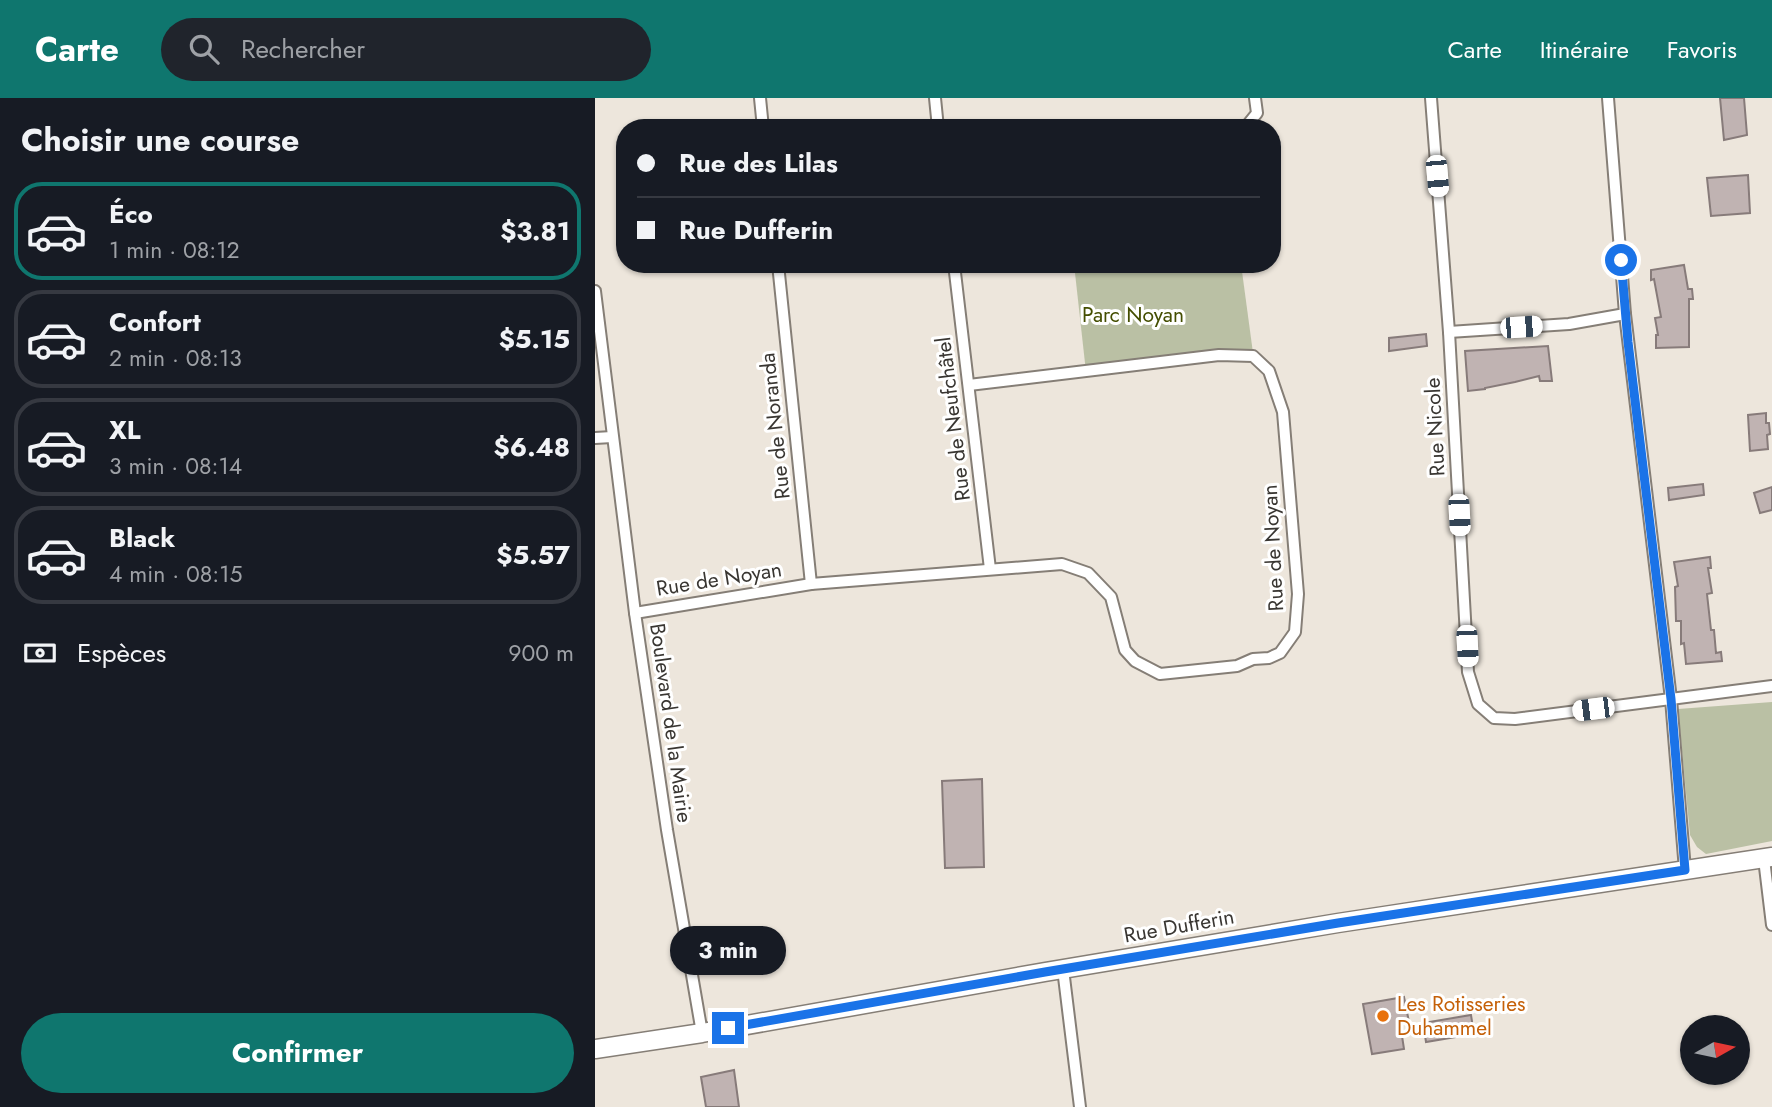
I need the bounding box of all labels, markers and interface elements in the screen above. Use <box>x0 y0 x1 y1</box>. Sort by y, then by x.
search box <box>161 18 651 81</box>
text: Carte <box>35 26 119 73</box>
icon: search <box>185 30 223 68</box>
text: Rechercher <box>241 30 365 68</box>
text: Carte <box>1447 32 1502 67</box>
text: Itinéraire <box>1540 32 1629 67</box>
text: Favoris <box>1667 32 1737 67</box>
text: Choisir une course <box>21 117 299 163</box>
text: Rue des Lilas <box>679 144 838 182</box>
car <box>1425 154 1450 198</box>
text: Éco <box>109 195 153 233</box>
icon: car <box>25 200 88 263</box>
text: Rue Dufferin <box>679 211 833 249</box>
text: $3.81 <box>500 212 570 250</box>
text: 1 min · 08:12 <box>109 233 240 267</box>
route start <box>1605 244 1637 276</box>
park label: Parc Noyan <box>1082 300 1184 330</box>
text: Confort <box>109 303 201 341</box>
icon: car <box>25 308 88 371</box>
car <box>1500 315 1543 339</box>
text: $5.15 <box>499 320 570 358</box>
street label: Rue de Neufchâtel <box>928 335 978 503</box>
text: 2 min · 08:13 <box>109 341 242 375</box>
street label: Rue de Noranda <box>752 351 798 501</box>
street label: Rue Nicole <box>1417 377 1453 477</box>
text: XL <box>109 411 141 449</box>
icon: car <box>25 416 88 479</box>
text: $6.48 <box>494 428 570 466</box>
text: 3 min · 08:14 <box>109 449 242 483</box>
street label: Rue de Noyan <box>1255 484 1291 612</box>
car <box>1448 493 1471 537</box>
text: Black <box>109 519 175 557</box>
icon: car <box>25 524 88 587</box>
text: $5.57 <box>496 536 570 574</box>
street label: Rue de Noyan <box>654 554 784 604</box>
text: 4 min · 08:15 <box>109 557 243 591</box>
street label: Boulevard de la Mairie <box>642 622 700 825</box>
car <box>1456 624 1479 668</box>
icon: cash <box>21 634 59 672</box>
text: Espèces <box>77 634 166 672</box>
text: 900 m <box>508 636 574 670</box>
car <box>1571 696 1616 722</box>
street label: Rue Dufferin <box>1121 902 1237 950</box>
callout: 3 min <box>670 926 786 976</box>
text: 3 min <box>698 933 758 967</box>
place label: Les Rotisseries Duhammel <box>1397 989 1525 1043</box>
marker: Les Rotisseries Duhammel <box>1375 1008 1391 1024</box>
route end <box>712 1012 744 1044</box>
button: Confirmer <box>21 1013 574 1093</box>
north arrow <box>1680 1015 1750 1085</box>
map controls <box>1680 1015 1750 1085</box>

